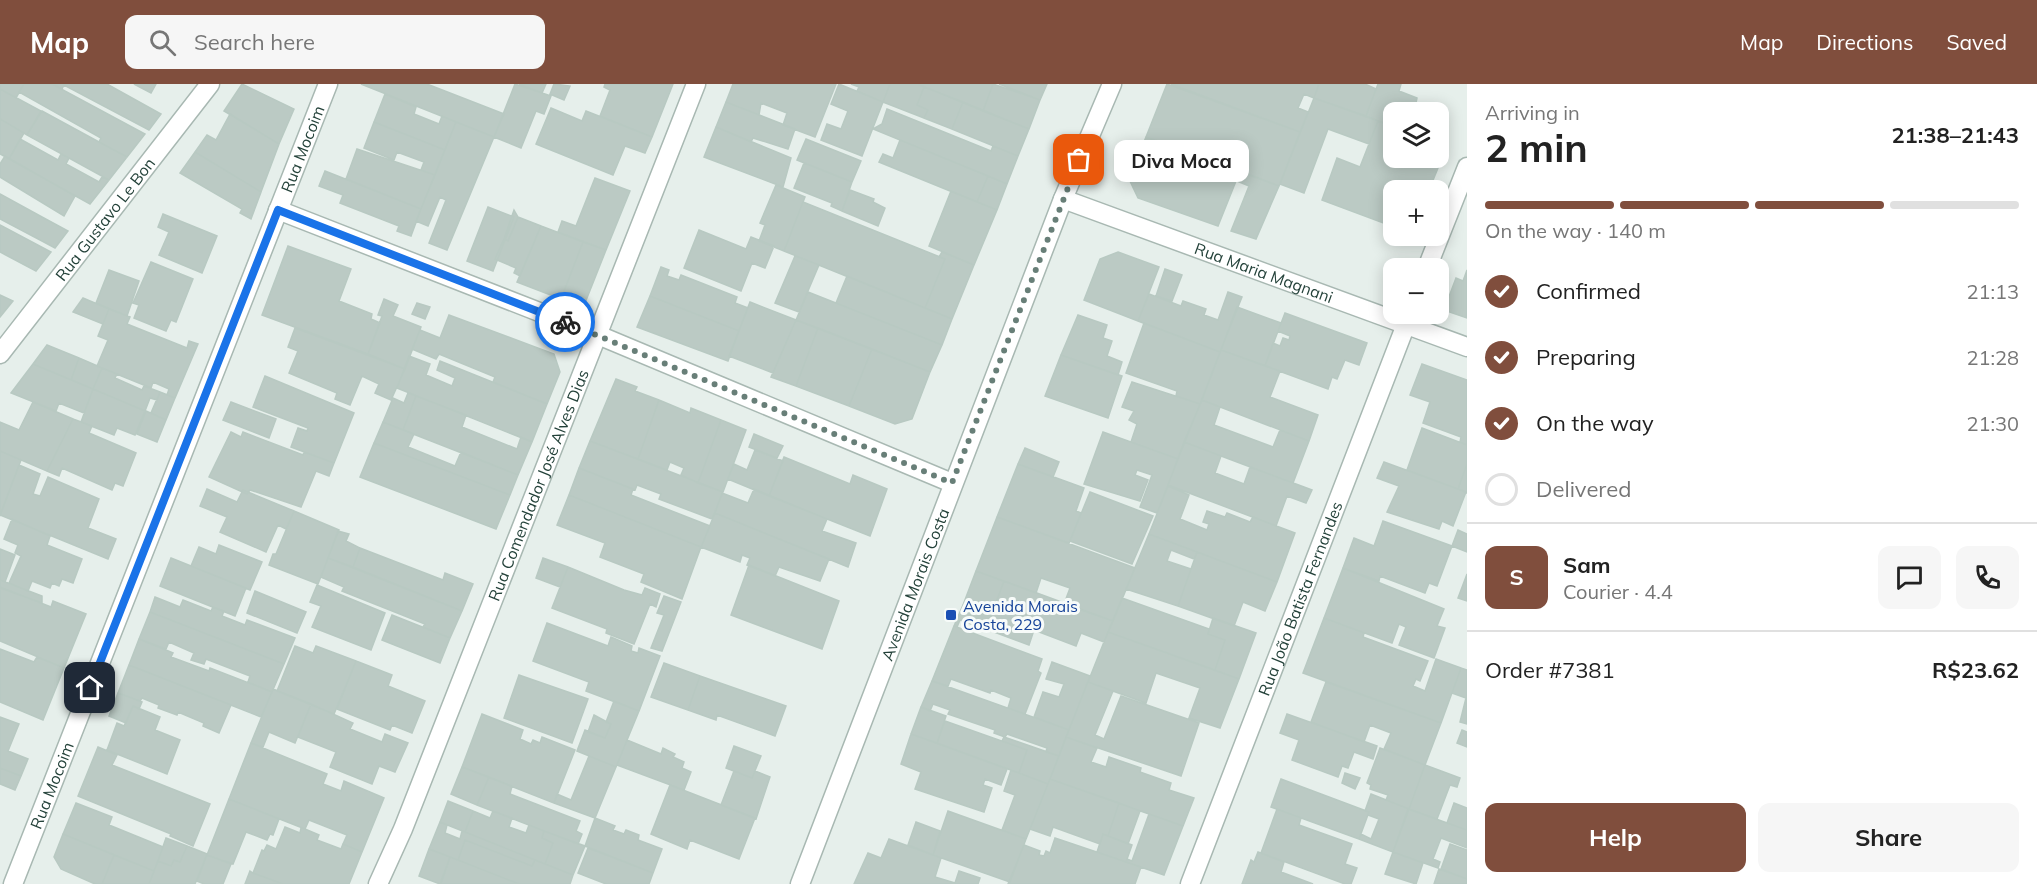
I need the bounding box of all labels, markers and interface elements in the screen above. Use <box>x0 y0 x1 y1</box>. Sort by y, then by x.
search box <box>125 15 545 69</box>
text: Map <box>30 25 89 60</box>
icon: search <box>146 26 179 59</box>
text: Search here <box>194 28 315 56</box>
text: Map <box>1740 29 1783 55</box>
text: Directions <box>1816 29 1913 55</box>
text: Saved <box>1946 29 2007 55</box>
text: Arriving in <box>1485 100 1580 125</box>
map controls <box>1383 102 1449 324</box>
button: layers <box>1383 102 1449 168</box>
street label: Rua Mocoim <box>276 103 329 195</box>
text: 21:38–21:43 <box>1891 121 2019 149</box>
text: 2 min <box>1485 123 1588 172</box>
pin <box>1053 134 1104 185</box>
callout: Diva Moca <box>1115 139 1250 181</box>
icon: bag <box>1062 143 1095 176</box>
text: Diva Moca <box>1131 148 1232 173</box>
street label: Rua Gustavo Le Bon <box>51 153 159 285</box>
button: + <box>1383 180 1449 246</box>
text: On the way · 140 m <box>1485 218 1666 243</box>
street label: Rua Maria Magnani <box>1192 238 1336 307</box>
button: − <box>1383 258 1449 324</box>
icon: check <box>1485 275 1518 308</box>
text: Confirmed <box>1536 277 1641 305</box>
text: 21:13 <box>1966 279 2019 304</box>
courier <box>535 292 595 352</box>
icon: bike <box>549 306 582 339</box>
icon: check <box>1485 341 1518 374</box>
text: Preparing <box>1536 343 1636 371</box>
text: 21:28 <box>1966 345 2019 370</box>
street label: Rua Comendador José Alves Dias <box>484 366 593 604</box>
icon: check <box>1485 407 1518 440</box>
text: On the way <box>1536 409 1654 437</box>
text: 21:30 <box>1966 411 2019 436</box>
text: Delivered <box>1536 475 1631 503</box>
street label: Rua João Batista Fernandes <box>1254 499 1347 698</box>
street label: Avenida Morais Costa <box>877 505 953 663</box>
button: chat <box>1878 546 1941 609</box>
button: phone <box>1956 546 2019 609</box>
text: Sam <box>1563 551 1611 579</box>
text: S <box>1509 563 1524 591</box>
text: Courier · 4.4 <box>1563 579 1673 604</box>
place label: Avenida Morais Costa, 229 <box>963 596 1078 634</box>
marker: Avenida Morais Costa, 229 <box>944 608 958 622</box>
text: Order #7381 <box>1485 656 1615 684</box>
text: R$23.62 <box>1932 656 2019 684</box>
pin <box>64 662 115 713</box>
icon: home <box>73 671 106 704</box>
street label: Rua Mocoim <box>26 739 78 832</box>
button: Help <box>1485 803 1746 872</box>
button: Share <box>1758 803 2019 872</box>

